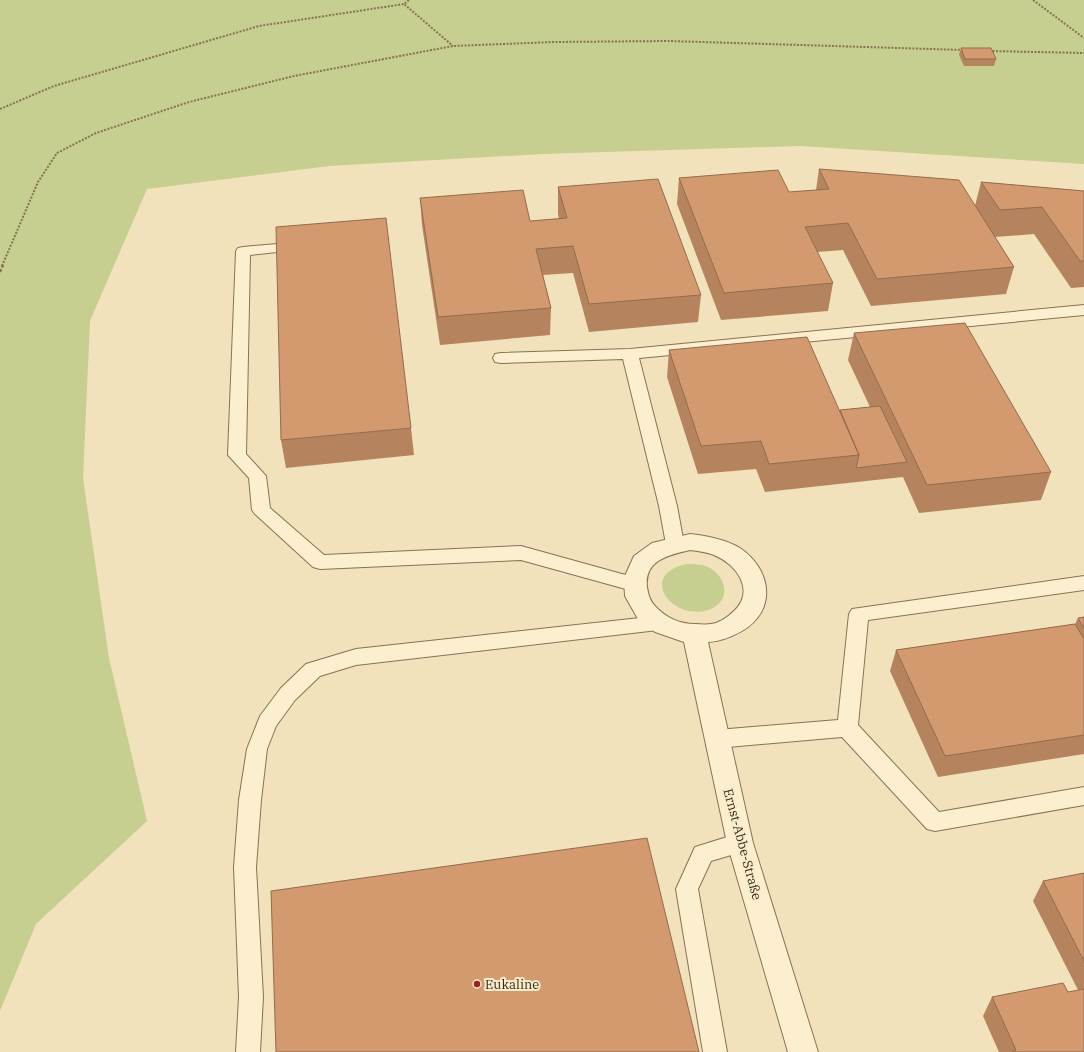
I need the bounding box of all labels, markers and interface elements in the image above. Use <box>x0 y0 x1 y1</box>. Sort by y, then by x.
street label: Ernst-Abbe-Straße <box>719 787 766 902</box>
place label: Eukaline <box>485 976 539 993</box>
marker: Eukaline <box>472 979 482 989</box>

